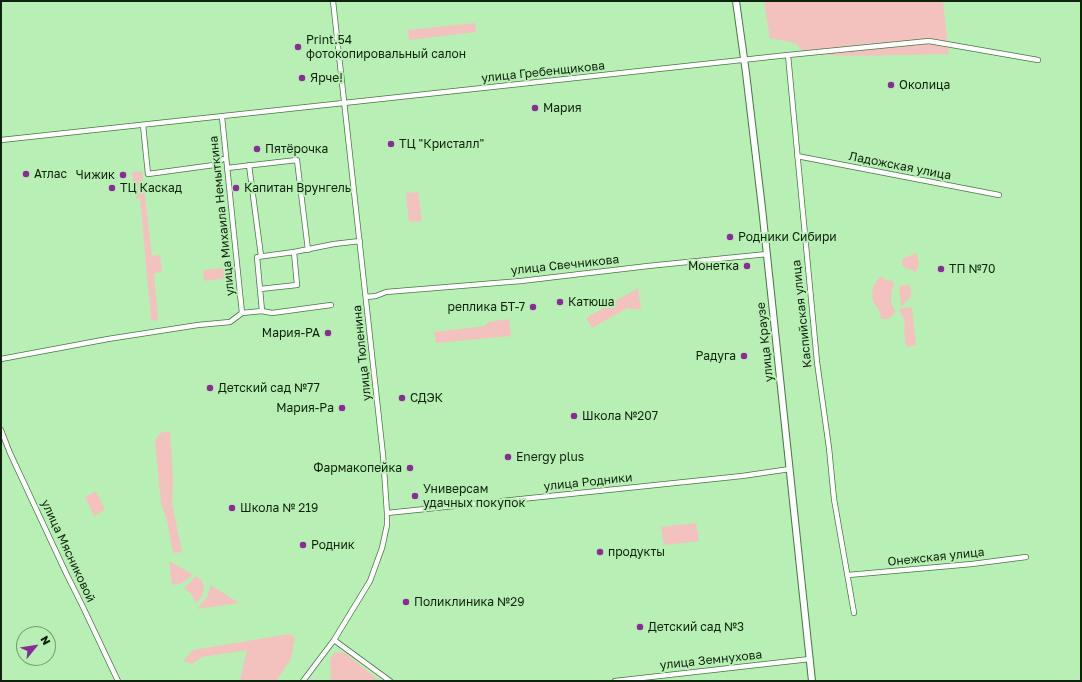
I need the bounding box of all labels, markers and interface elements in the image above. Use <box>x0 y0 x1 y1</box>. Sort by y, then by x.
place label: Print.54 фотокопировальный салон <box>306 33 466 61</box>
marker: Print.54 фотокопировальный салон <box>293 42 303 52</box>
street label: улица Гребенщикова <box>481 58 605 86</box>
place label: Ярче! <box>310 71 343 85</box>
marker: Ярче! <box>297 73 307 83</box>
place label: Околица <box>899 78 950 92</box>
marker: Околица <box>886 80 896 90</box>
place label: Мария <box>543 101 582 115</box>
marker: Мария <box>530 103 540 113</box>
street label: улица Михаила Немыткина <box>206 135 238 297</box>
place label: ТЦ "Кристалл" <box>399 137 484 151</box>
marker: ТЦ "Кристалл" <box>386 139 396 149</box>
place label: Пятёрочка <box>265 142 328 156</box>
marker: Пятёрочка <box>252 144 262 154</box>
street label: Ладожская улица <box>848 149 952 183</box>
place label: Атлас <box>34 167 67 181</box>
place label: Чижик <box>76 168 115 182</box>
marker: Атлас <box>21 169 31 179</box>
marker: Чижик <box>118 170 128 180</box>
place label: ТЦ Каскад <box>120 181 182 195</box>
place label: Капитан Врунгель <box>244 181 351 195</box>
marker: ТЦ Каскад <box>107 183 117 193</box>
marker: Капитан Врунгель <box>231 183 241 193</box>
place label: Родники Сибири <box>738 230 837 244</box>
marker: Родники Сибири <box>725 232 735 242</box>
street label: улица Свечникова <box>510 252 620 278</box>
place label: Монетка <box>688 259 739 273</box>
street label: Каспийская улица <box>789 259 815 369</box>
marker: Монетка <box>742 261 752 271</box>
place label: ТП №70 <box>949 262 995 276</box>
marker: ТП №70 <box>936 264 946 274</box>
place label: Катюша <box>568 295 615 309</box>
marker: Катюша <box>555 297 565 307</box>
place label: реплика БТ-7 <box>448 300 525 314</box>
street label: улица Краузе <box>754 301 776 383</box>
marker: реплика БТ-7 <box>528 302 538 312</box>
street label: улица Тюленина <box>350 304 374 402</box>
place label: Мария-РА <box>262 326 320 340</box>
marker: Мария-РА <box>323 328 333 338</box>
place label: Радуга <box>695 349 736 363</box>
marker: Радуга <box>739 351 749 361</box>
place label: Детский сад №77 <box>218 381 320 395</box>
marker: Детский сад №77 <box>205 383 215 393</box>
place label: СДЭК <box>410 391 443 405</box>
marker: СДЭК <box>397 393 407 403</box>
place label: Мария-Ра <box>276 401 334 415</box>
marker: Мария-Ра <box>337 403 347 413</box>
place label: Школа №207 <box>582 409 658 423</box>
marker: Школа №207 <box>569 411 579 421</box>
place label: Energy plus <box>516 450 584 464</box>
marker: Energy plus <box>503 452 513 462</box>
place label: Фармакопейка <box>313 461 402 475</box>
marker: Фармакопейка <box>405 463 415 473</box>
street label: улица Родники <box>543 470 633 494</box>
place label: Универсам удачных покупок <box>423 482 525 510</box>
marker: Универсам удачных покупок <box>410 491 420 501</box>
street label: улица Мясниковой <box>38 497 98 605</box>
place label: Школа № 219 <box>240 501 318 515</box>
marker: Школа № 219 <box>227 503 237 513</box>
place label: Родник <box>311 538 355 552</box>
marker: Родник <box>298 540 308 550</box>
place label: продукты <box>608 545 665 559</box>
street label: Онежская улица <box>887 545 985 569</box>
marker: продукты <box>595 547 605 557</box>
place label: Поликлиника №29 <box>414 595 524 609</box>
marker: Поликлиника №29 <box>401 597 411 607</box>
place label: Детский сад №3 <box>648 620 744 634</box>
marker: Детский сад №3 <box>635 622 645 632</box>
north arrow <box>16 626 56 666</box>
text: N <box>38 633 54 647</box>
street label: улица Земнухова <box>659 647 763 673</box>

